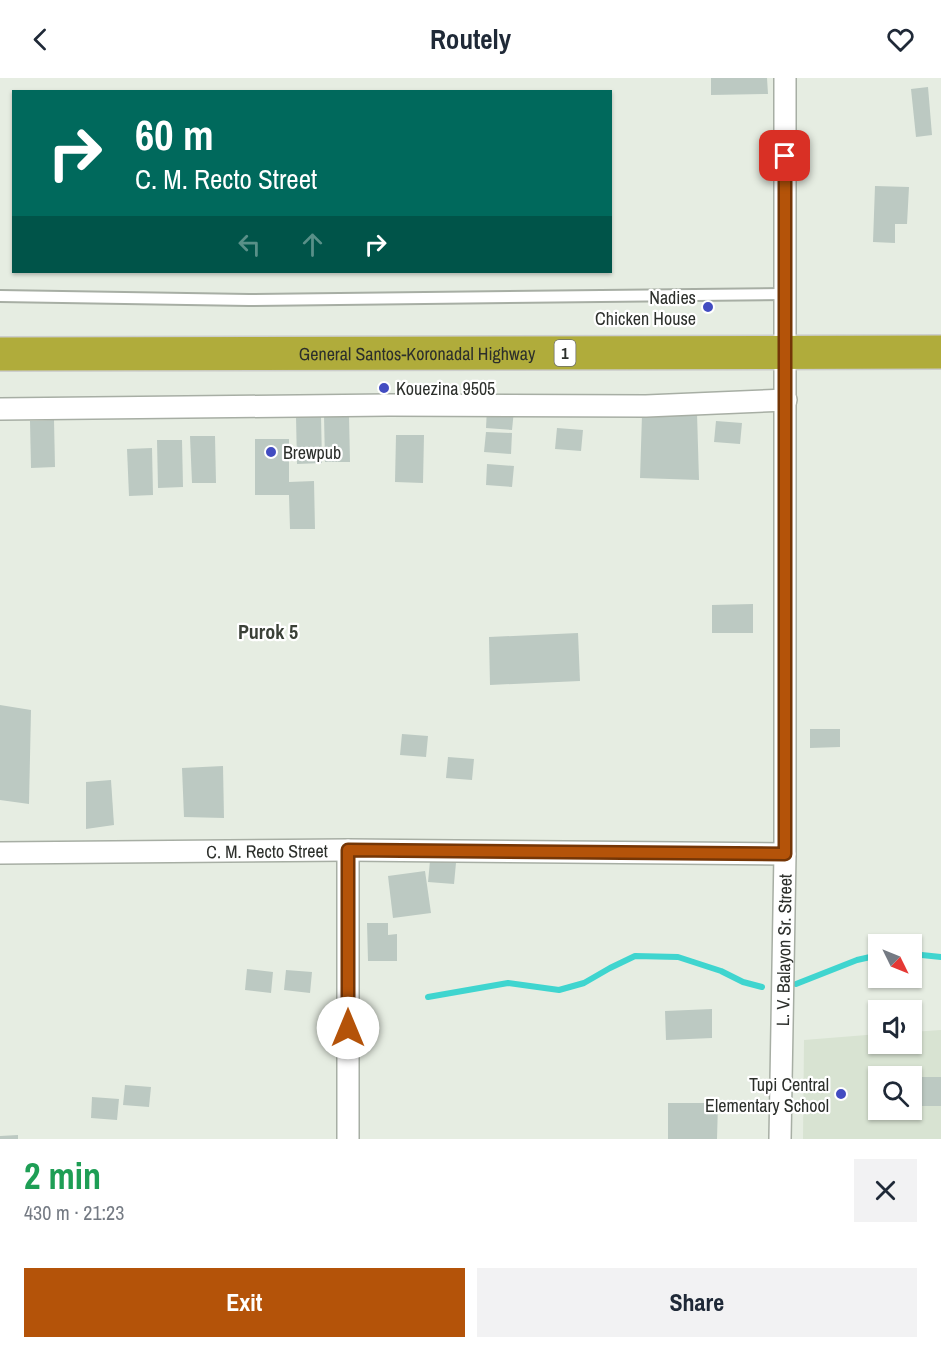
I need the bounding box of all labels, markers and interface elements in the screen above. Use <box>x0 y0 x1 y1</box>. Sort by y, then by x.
text: Routely <box>430 21 511 57</box>
icon: back <box>24 23 57 56</box>
icon: heart <box>884 23 917 56</box>
text: 60 m <box>135 107 214 163</box>
icon: right <box>36 114 114 192</box>
pin <box>759 130 810 181</box>
icon: arrive <box>768 139 801 172</box>
text: C. M. Recto Street <box>135 161 317 197</box>
icon: left <box>233 228 266 261</box>
icon: ahead <box>296 228 329 261</box>
icon: right <box>359 228 392 261</box>
place label: Nadies Chicken House <box>595 285 696 331</box>
marker: Nadies Chicken House <box>701 300 715 314</box>
street label: General Santos-Koronadal Highway <box>299 340 536 366</box>
road number: 1 <box>554 340 576 366</box>
place label: Kouezina 9505 <box>396 376 495 401</box>
marker: Kouezina 9505 <box>377 381 391 395</box>
place label: Brewpub <box>283 440 341 465</box>
marker: Brewpub <box>264 445 278 459</box>
district label: Purok 5 <box>238 618 298 645</box>
street label: C. M. Recto Street <box>206 838 328 864</box>
street label: L. V. Balayon Sr. Street <box>769 874 797 1026</box>
north arrow <box>868 934 922 988</box>
map controls <box>868 934 922 1120</box>
position arrow <box>316 996 380 1060</box>
button: sound <box>868 1000 922 1054</box>
button: search <box>868 1066 922 1120</box>
place label: Tupi Central Elementary School <box>705 1072 829 1118</box>
marker: Tupi Central Elementary School <box>834 1087 848 1101</box>
text: 2 min <box>24 1152 101 1200</box>
button: close <box>854 1159 917 1222</box>
text: 430 m · 21:23 <box>24 1199 124 1226</box>
button: Exit <box>24 1268 465 1337</box>
button: Share <box>477 1268 917 1337</box>

